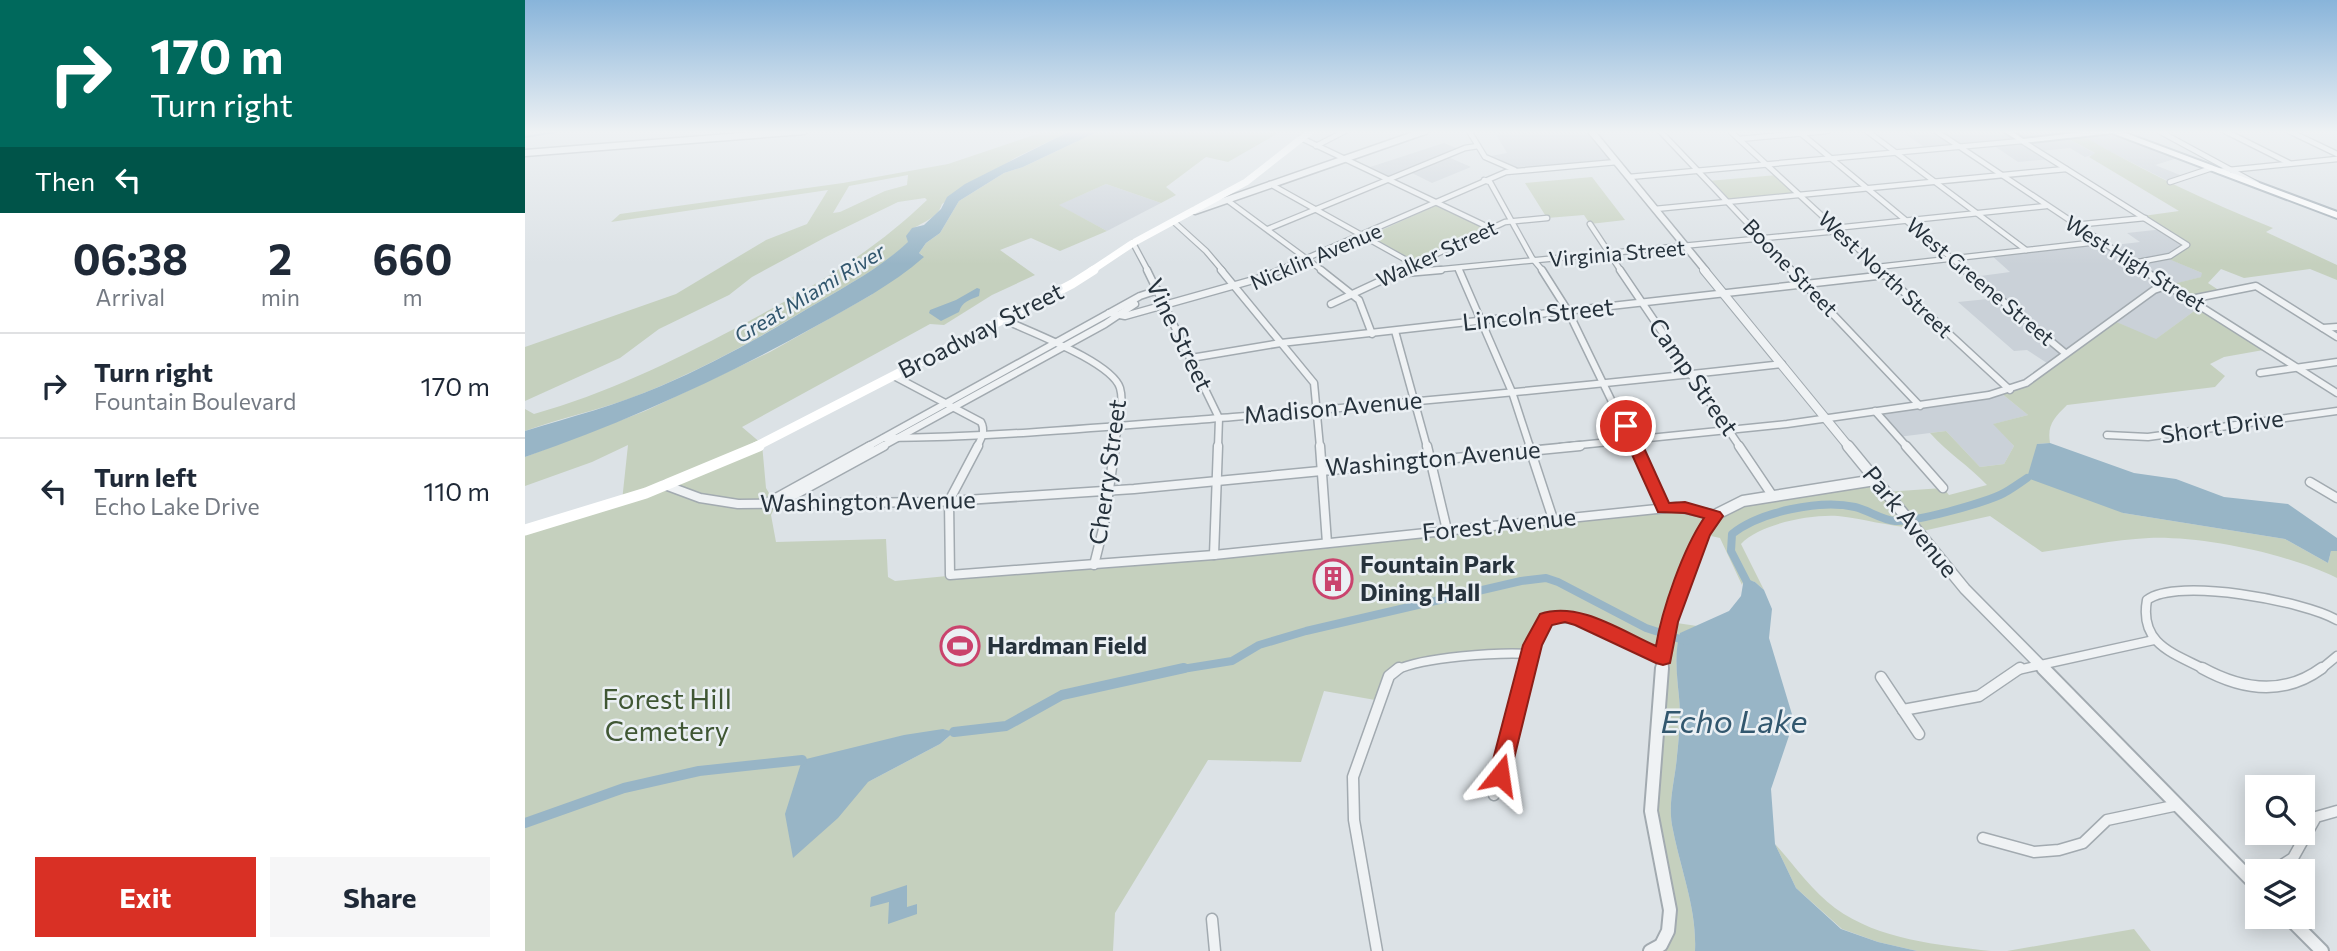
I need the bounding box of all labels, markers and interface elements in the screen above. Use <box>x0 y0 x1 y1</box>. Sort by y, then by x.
text: 170 m <box>150 24 283 84</box>
icon: right <box>35 28 126 119</box>
text: Turn right <box>150 84 293 124</box>
icon: left <box>109 161 147 199</box>
text: Then <box>35 165 95 196</box>
street label: West North Street <box>1814 205 1958 342</box>
street label: West High Street <box>2061 209 2211 316</box>
street label: West Greene Street <box>1902 212 2060 350</box>
street label: Boone Street <box>1739 213 1844 321</box>
street label: Walker Street <box>1372 214 1501 292</box>
street label: Nicklin Avenue <box>1246 217 1385 294</box>
text: 06:38 <box>73 232 188 284</box>
text: 2 <box>268 232 292 284</box>
text: 660 <box>373 232 452 284</box>
street label: Virginia Street <box>1548 234 1686 271</box>
water label: Great Miami River <box>729 237 890 348</box>
street label: Vine Street <box>1141 273 1220 395</box>
street label: Broadway Street <box>893 275 1068 384</box>
text: Arrival <box>96 283 165 311</box>
text: min <box>261 283 300 311</box>
text: m <box>402 283 422 311</box>
street label: Lincoln Street <box>1461 291 1615 336</box>
street label: Camp Street <box>1643 312 1745 441</box>
text: Turn right <box>94 356 213 387</box>
icon: right <box>35 367 73 405</box>
text: 170 m <box>421 370 490 401</box>
street label: Madison Avenue <box>1242 384 1423 429</box>
text: Fountain Boulevard <box>94 387 296 415</box>
pin <box>1596 396 1656 456</box>
street label: Cherry Street <box>1082 397 1131 547</box>
street label: Short Drive <box>2158 403 2285 449</box>
icon: arrive <box>1607 407 1645 445</box>
street label: Washington Avenue <box>1324 434 1542 481</box>
street label: Park Avenue <box>1857 460 1965 583</box>
text: Turn left <box>94 461 197 492</box>
icon: left <box>35 472 73 510</box>
text: 110 m <box>423 475 490 506</box>
street label: Washington Avenue <box>760 484 976 517</box>
text: Echo Lake Drive <box>94 492 260 520</box>
street label: Forest Avenue <box>1420 501 1577 546</box>
place label: Fountain Park Dining Hall <box>1360 549 1516 606</box>
building icon: Fountain Park Dining Hall <box>1312 558 1354 600</box>
sports icon: Hardman Field <box>939 625 981 667</box>
place label: Hardman Field <box>987 630 1147 659</box>
park label: Forest Hill Cemetery <box>602 681 732 747</box>
water label: Echo Lake <box>1661 700 1808 740</box>
position arrow <box>1463 738 1537 812</box>
map controls <box>2245 775 2315 929</box>
button: search <box>2245 775 2315 845</box>
button: Exit <box>35 857 256 937</box>
button: Share <box>270 857 490 937</box>
button: layers <box>2245 859 2315 929</box>

